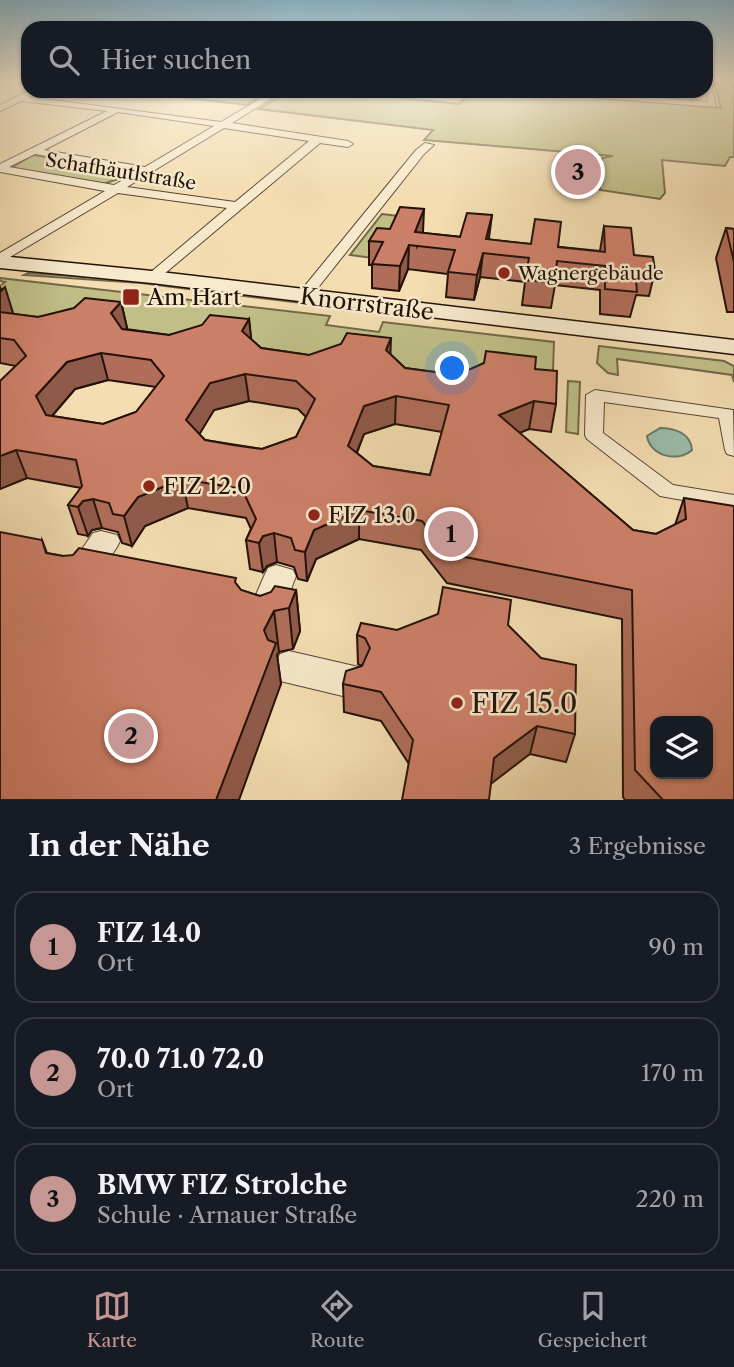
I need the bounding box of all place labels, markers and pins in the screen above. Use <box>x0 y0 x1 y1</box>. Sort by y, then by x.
pin: 3 <box>555 146 601 198</box>
place label: Wagnergebäude <box>517 262 664 285</box>
marker: Wagnergebäude <box>496 265 512 281</box>
place label: Am Hart <box>146 283 241 311</box>
marker: Am Hart <box>121 287 141 307</box>
place label: FIZ 12.0 <box>163 472 251 500</box>
marker: FIZ 12.0 <box>141 478 157 494</box>
place label: FIZ 13.0 <box>328 501 416 529</box>
marker: FIZ 13.0 <box>306 507 322 523</box>
pin: 1 <box>428 508 474 560</box>
place label: FIZ 15.0 <box>471 686 578 720</box>
marker: FIZ 15.0 <box>449 695 465 711</box>
pin: 2 <box>108 710 154 762</box>

